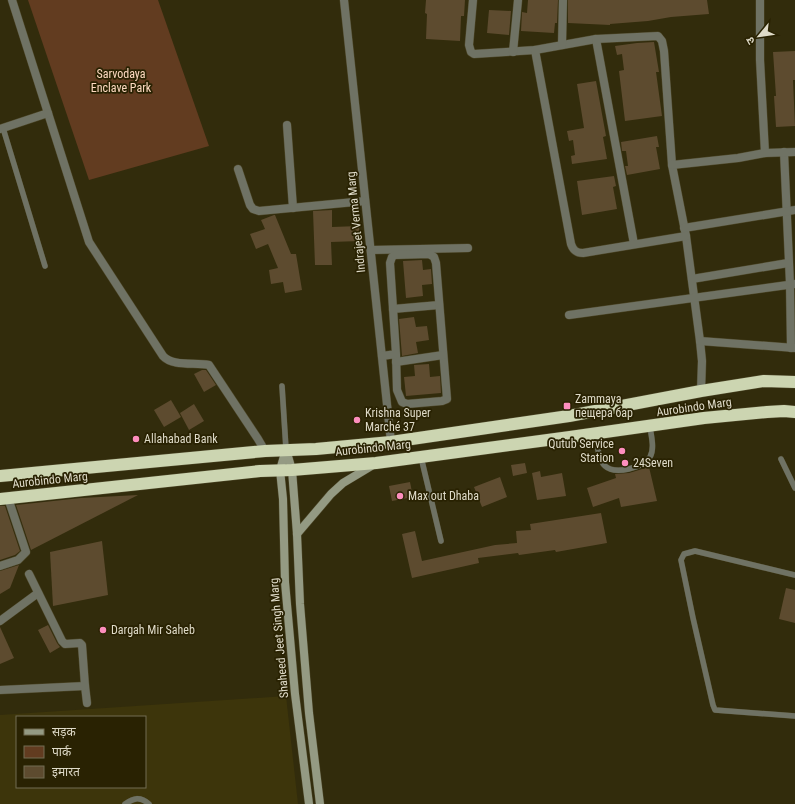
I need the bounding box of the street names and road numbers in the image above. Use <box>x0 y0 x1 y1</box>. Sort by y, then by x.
street label: Indrajeet Verma Marg <box>344 171 368 273</box>
street label: Aurobindo Marg <box>656 395 733 419</box>
street label: Aurobindo Marg <box>335 437 411 459</box>
street label: Aurobindo Marg <box>12 469 88 491</box>
street label: Shaheed Jeet Singh Marg <box>267 577 291 699</box>

